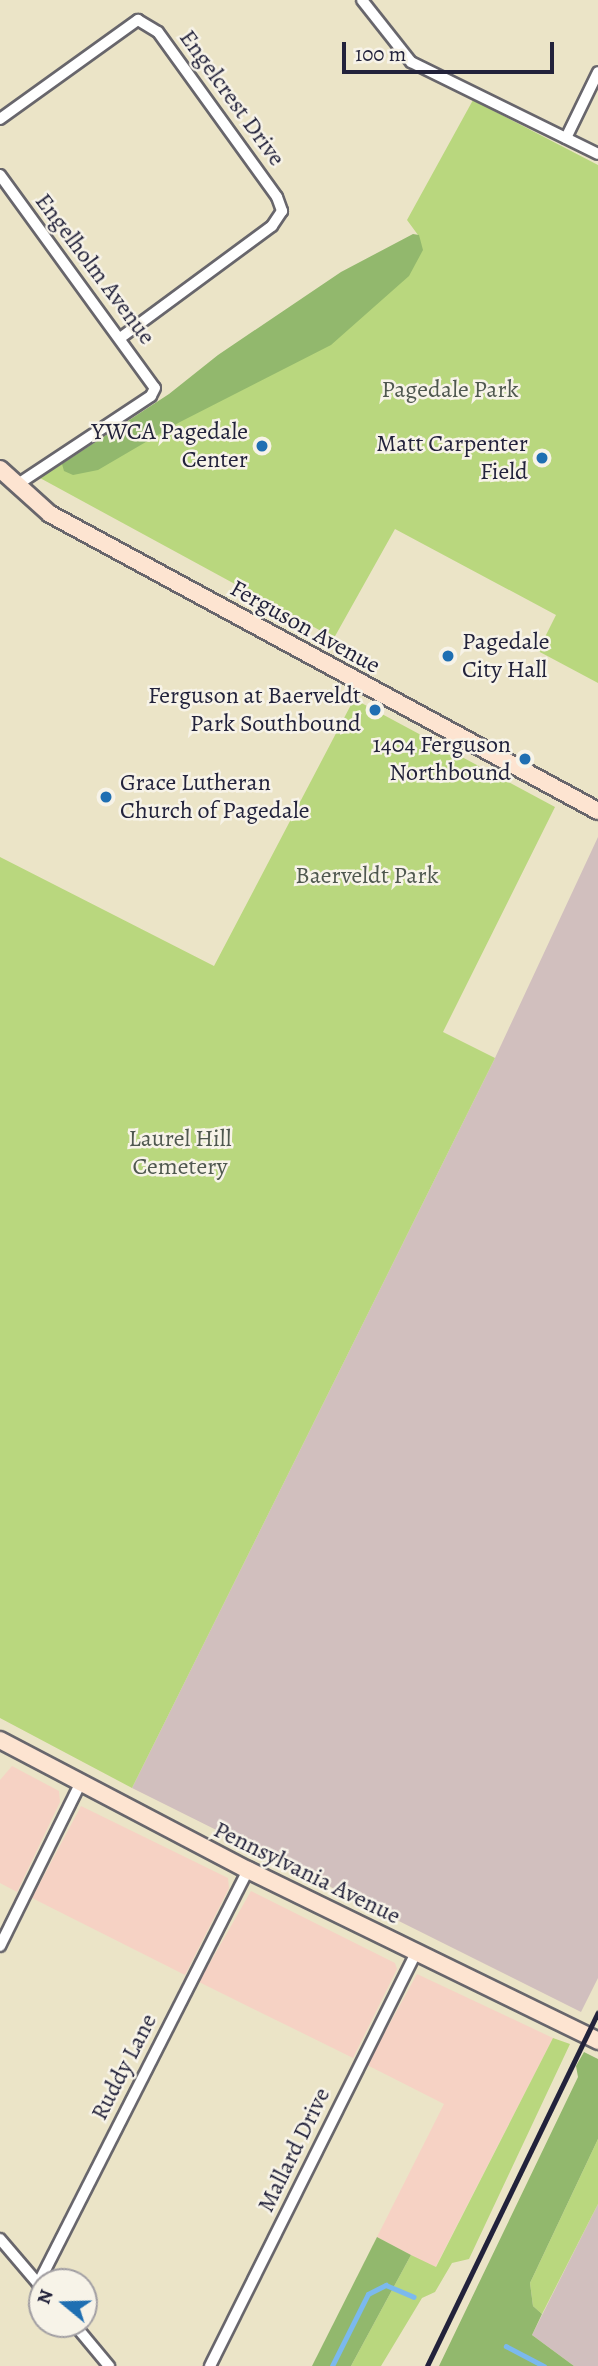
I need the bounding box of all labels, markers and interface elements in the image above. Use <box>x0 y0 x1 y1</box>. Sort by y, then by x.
street label: Engelcrest Drive <box>173 24 291 172</box>
scale bar <box>346 28 558 72</box>
text: 100 m <box>355 40 406 68</box>
street label: Engelholm Avenue <box>29 188 161 350</box>
park label: Pagedale Park <box>381 376 519 404</box>
place label: YWCA Pagedale Center <box>92 418 248 474</box>
place label: Matt Carpenter Field <box>376 430 528 486</box>
marker: YWCA Pagedale Center <box>254 438 270 454</box>
marker: Matt Carpenter Field <box>534 450 550 466</box>
street label: Ferguson Avenue <box>225 574 385 680</box>
place label: Pagedale City Hall <box>462 628 549 684</box>
marker: Pagedale City Hall <box>440 648 456 664</box>
place label: Ferguson at Baerveldt Park Southbound <box>148 682 361 738</box>
marker: Ferguson at Baerveldt Park Southbound <box>367 702 383 718</box>
place label: 1404 Ferguson Northbound <box>373 731 511 787</box>
marker: 1404 Ferguson Northbound <box>517 751 533 767</box>
place label: Grace Lutheran Church of Pagedale <box>120 769 310 825</box>
marker: Grace Lutheran Church of Pagedale <box>98 789 114 805</box>
park label: Baerveldt Park <box>295 862 439 890</box>
park label: Laurel Hill Cemetery <box>129 1125 231 1181</box>
street label: Pennsylvania Avenue <box>209 1815 405 1931</box>
street label: Ruddy Lane <box>85 2009 163 2125</box>
street label: Mallard Drive <box>252 2083 336 2217</box>
north arrow <box>28 2268 98 2338</box>
text: N <box>30 2286 60 2308</box>

